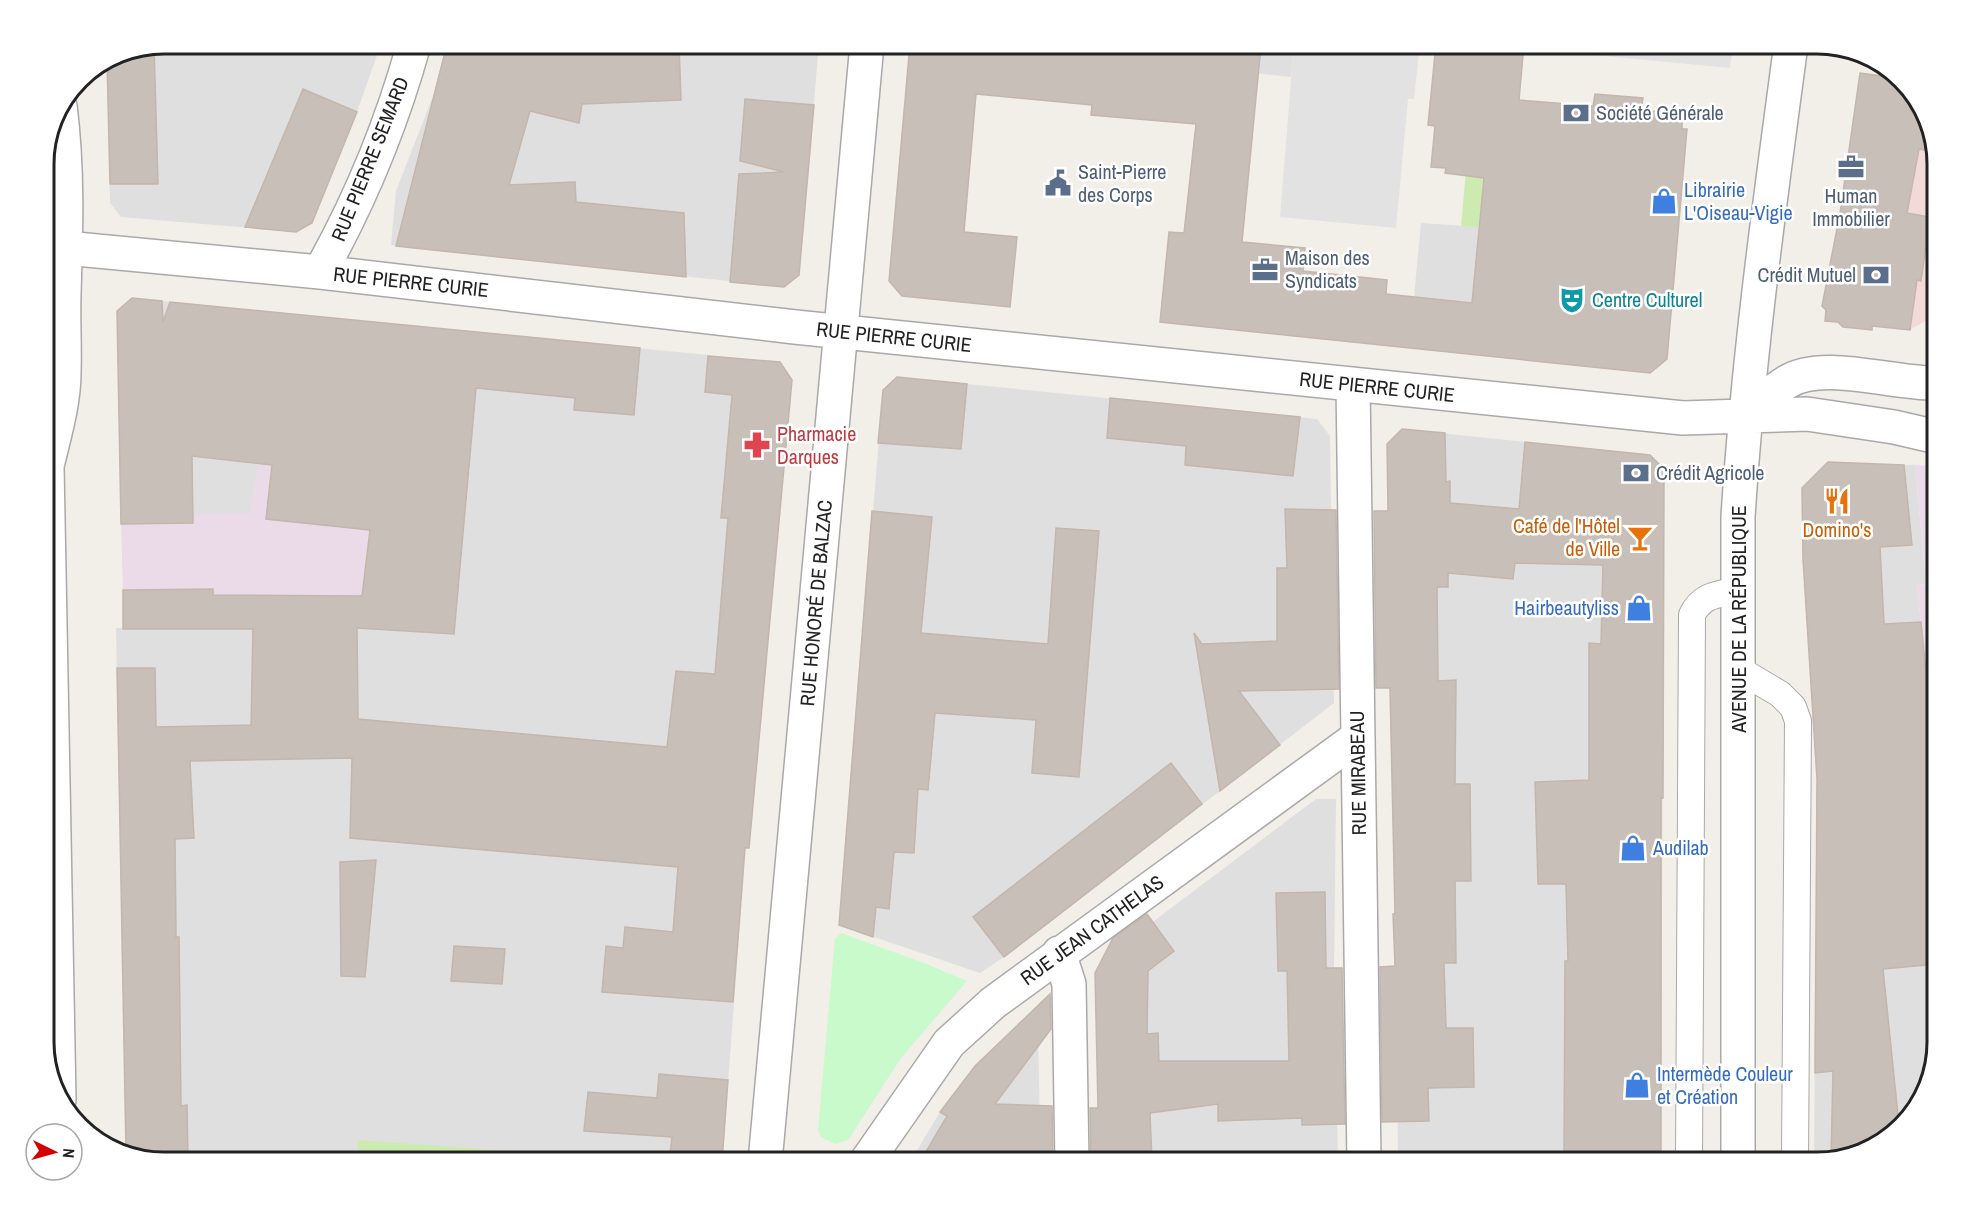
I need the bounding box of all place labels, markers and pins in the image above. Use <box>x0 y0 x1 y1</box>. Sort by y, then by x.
bank icon: Société Générale <box>1561 98 1591 128</box>
place label: Société Générale <box>1596 99 1724 126</box>
office icon: Human Immobilier <box>1836 152 1866 182</box>
place label: Saint-Pierre des Corps <box>1078 158 1166 208</box>
public building icon: Saint-Pierre des Corps <box>1043 168 1073 198</box>
place label: Librairie L'Oiseau-Vigie <box>1684 176 1793 226</box>
place label: Human Immobilier <box>1812 182 1890 232</box>
shop icon: Librairie L'Oiseau-Vigie <box>1649 186 1679 216</box>
place label: Maison des Syndicats <box>1285 244 1370 294</box>
office icon: Maison des Syndicats <box>1250 255 1280 285</box>
bank icon: Crédit Mutuel <box>1861 260 1891 290</box>
place label: Crédit Mutuel <box>1758 261 1856 288</box>
theatre icon: Centre Culturel <box>1557 285 1587 315</box>
place label: Centre Culturel <box>1592 286 1702 313</box>
place label: Pharmacie Darques <box>777 420 856 470</box>
pharmacy icon: Pharmacie Darques <box>742 430 772 460</box>
bank icon: Crédit Agricole <box>1621 458 1651 488</box>
place label: Crédit Agricole <box>1656 459 1764 486</box>
restaurant icon: Domino's <box>1822 486 1852 516</box>
place label: Café de l'Hôtel de Ville <box>1513 512 1620 562</box>
place label: Domino's <box>1803 516 1871 543</box>
bar icon: Café de l'Hôtel de Ville <box>1625 523 1655 553</box>
shop icon: Hairbeautyliss <box>1624 593 1654 623</box>
place label: Hairbeautyliss <box>1514 594 1619 621</box>
shop icon: Audilab <box>1618 833 1648 863</box>
place label: Audilab <box>1652 834 1709 861</box>
place label: Intermède Couleur et Création <box>1657 1060 1793 1110</box>
shop icon: Intermède Couleur et Création <box>1622 1070 1652 1100</box>

